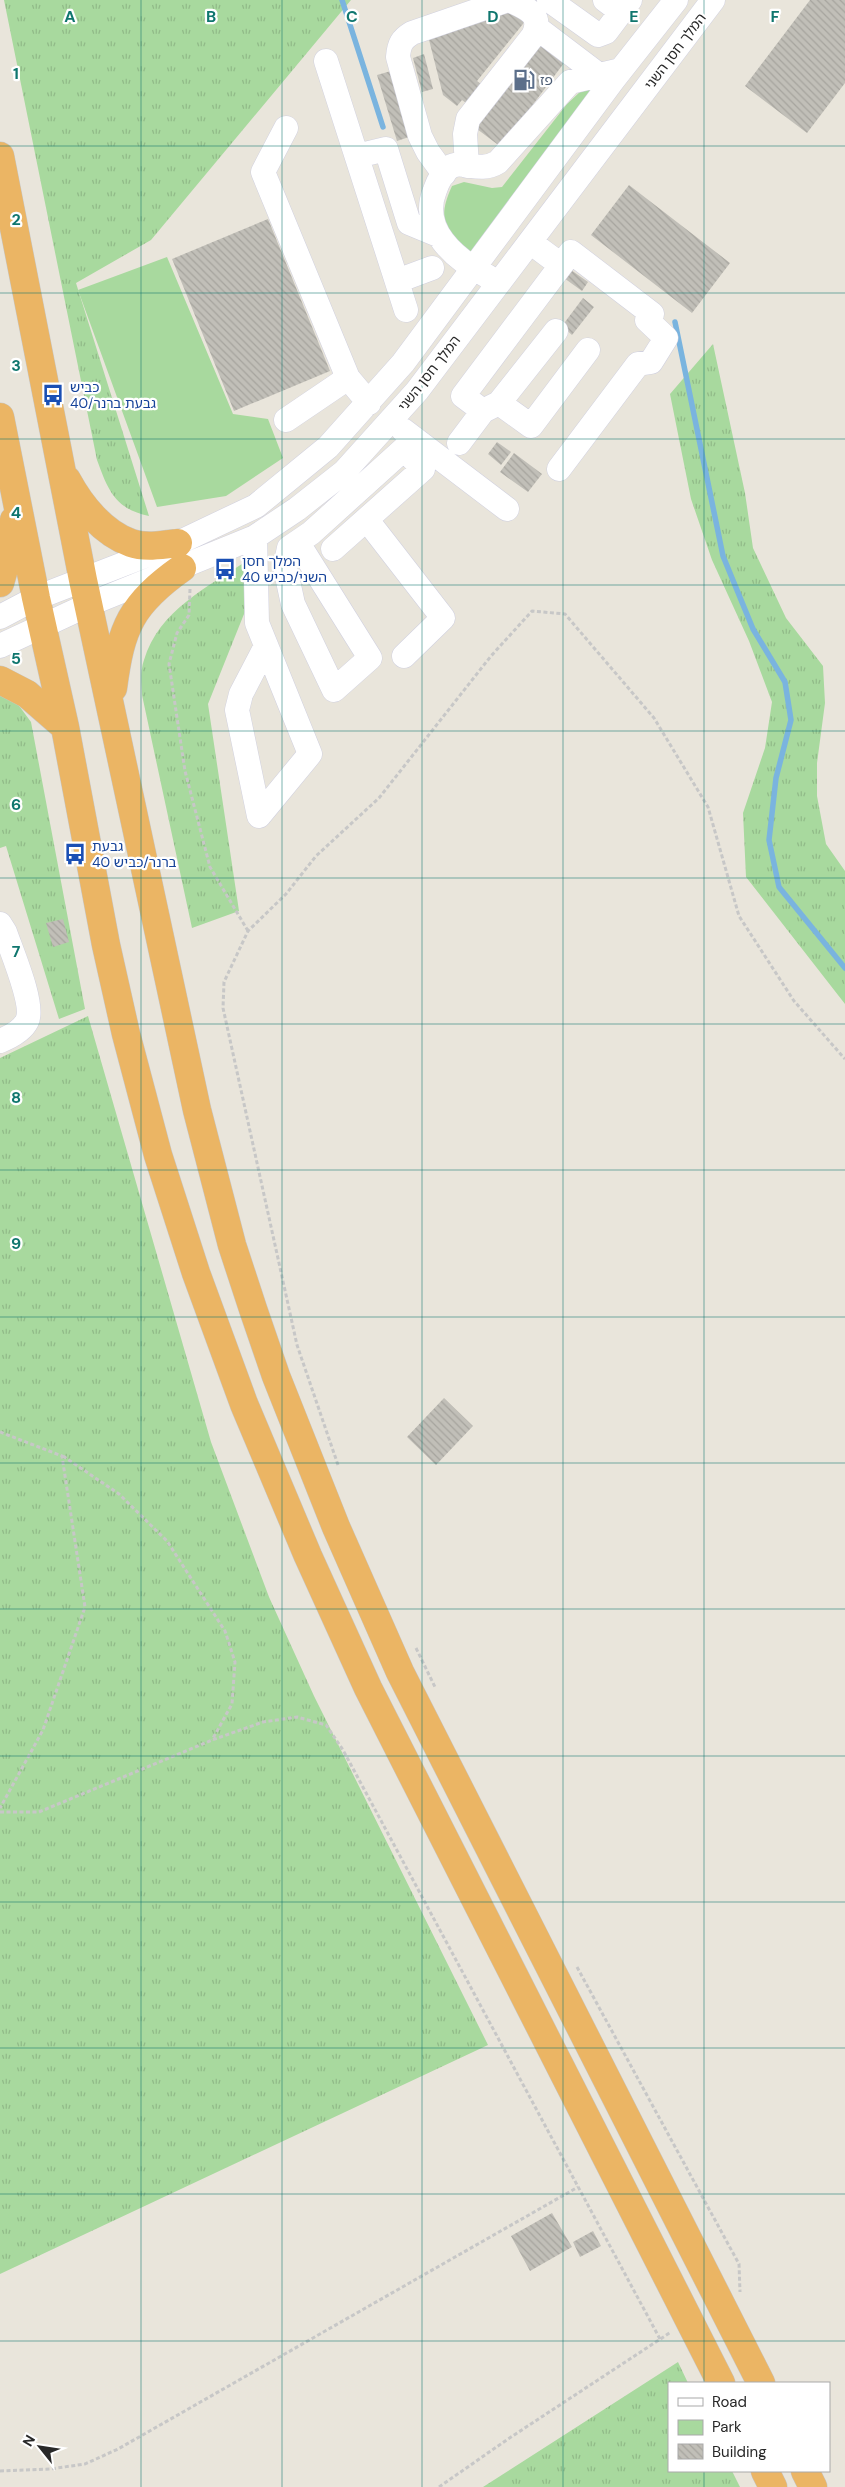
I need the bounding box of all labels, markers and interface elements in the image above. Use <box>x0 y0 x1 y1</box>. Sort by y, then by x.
text: A <box>64 6 76 27</box>
text: B <box>206 6 216 27</box>
text: C <box>346 6 358 27</box>
text: D <box>487 6 499 27</box>
text: E <box>629 6 639 27</box>
text: F <box>771 6 780 27</box>
street label: המלך חסן השני <box>640 9 710 93</box>
text: 1 <box>13 63 19 84</box>
fuel station icon: פז <box>511 67 537 93</box>
place label: פז <box>540 71 553 89</box>
text: 2 <box>11 209 21 230</box>
street label: המלך חסן השני <box>394 332 464 414</box>
text: 3 <box>11 355 21 376</box>
place label: כביש 40/גבעת ברנר <box>70 378 156 412</box>
bus stop icon: כביש 40/גבעת ברנר <box>40 382 66 408</box>
text: 4 <box>11 502 21 523</box>
place label: המלך חסן השני/כביש 40 <box>242 552 327 586</box>
bus stop icon: המלך חסן השני/כביש 40 <box>212 556 238 582</box>
text: 5 <box>11 648 21 669</box>
text: 6 <box>11 794 21 815</box>
place label: גבעת ברנר/כביש 40 <box>92 837 176 871</box>
bus stop icon: גבעת ברנר/כביש 40 <box>62 841 88 867</box>
text: 7 <box>12 941 21 962</box>
text: 8 <box>11 1087 21 1108</box>
text: 9 <box>11 1233 21 1254</box>
legend <box>668 2382 830 2472</box>
text: Road <box>712 2392 747 2412</box>
text: Park <box>712 2417 742 2437</box>
north arrow <box>15 2422 65 2472</box>
text: N <box>18 2432 39 2449</box>
text: Building <box>712 2442 767 2462</box>

